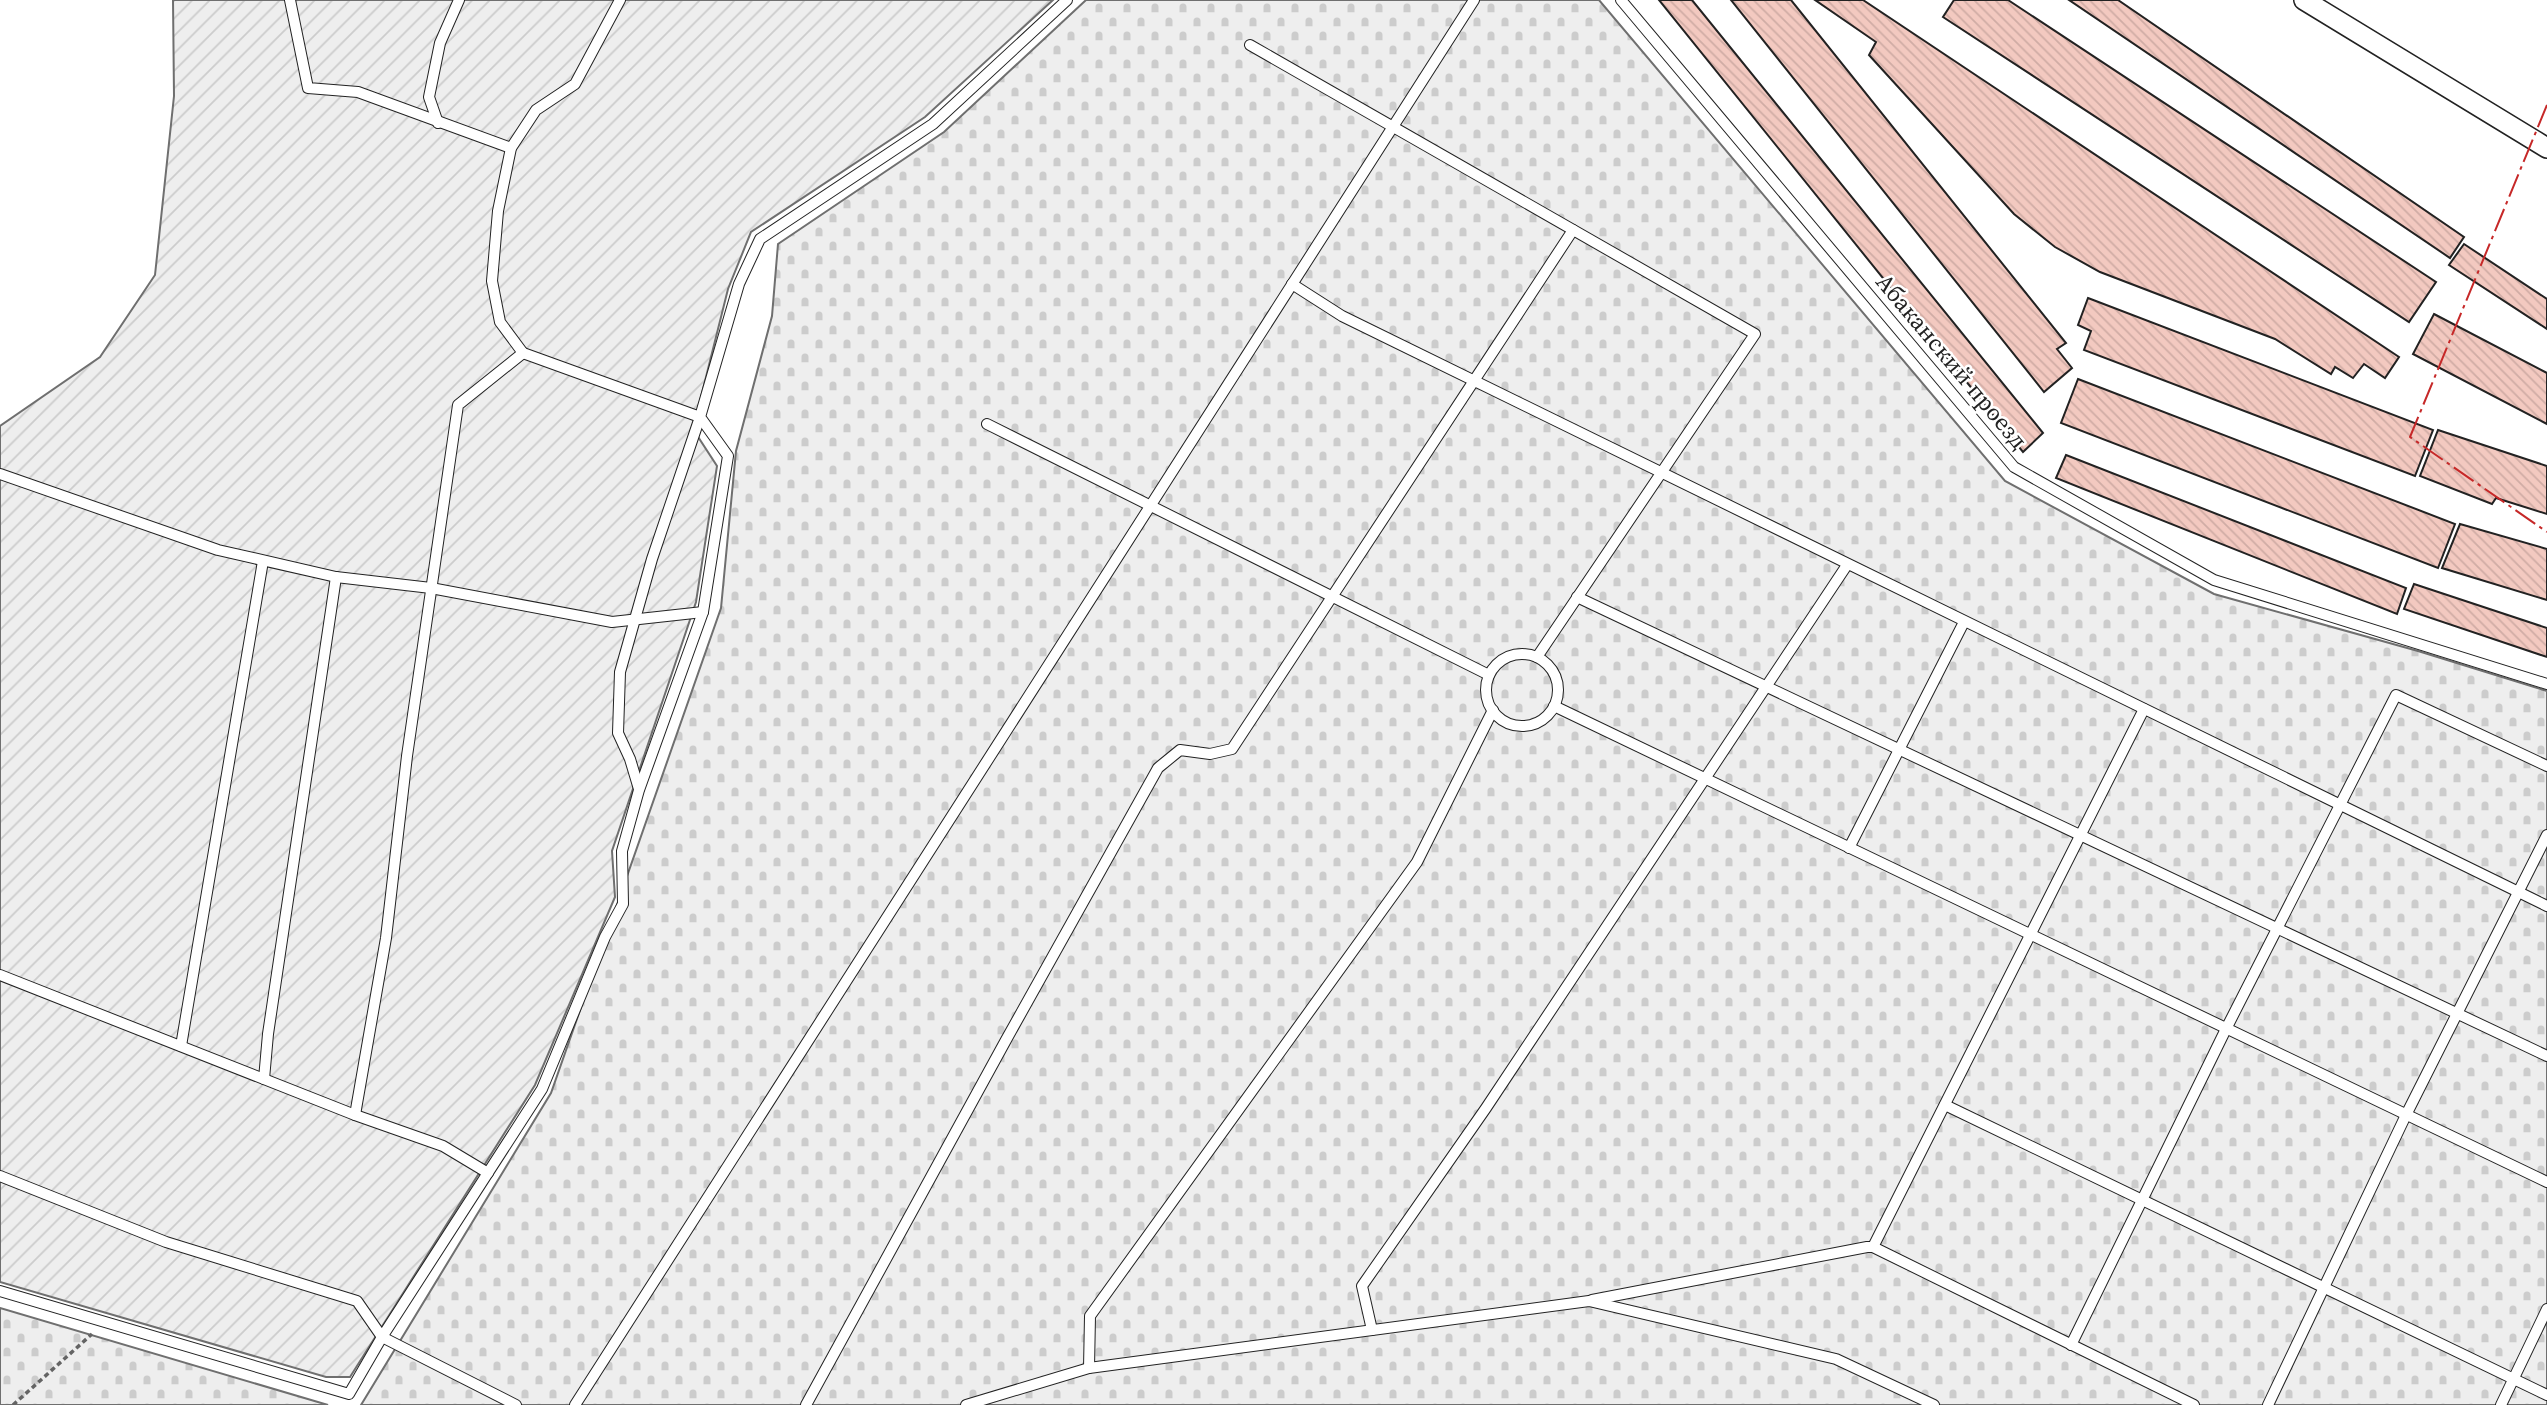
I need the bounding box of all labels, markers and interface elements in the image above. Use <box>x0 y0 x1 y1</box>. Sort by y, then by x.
street label: Абаканский проезд <box>1869 266 2035 456</box>

